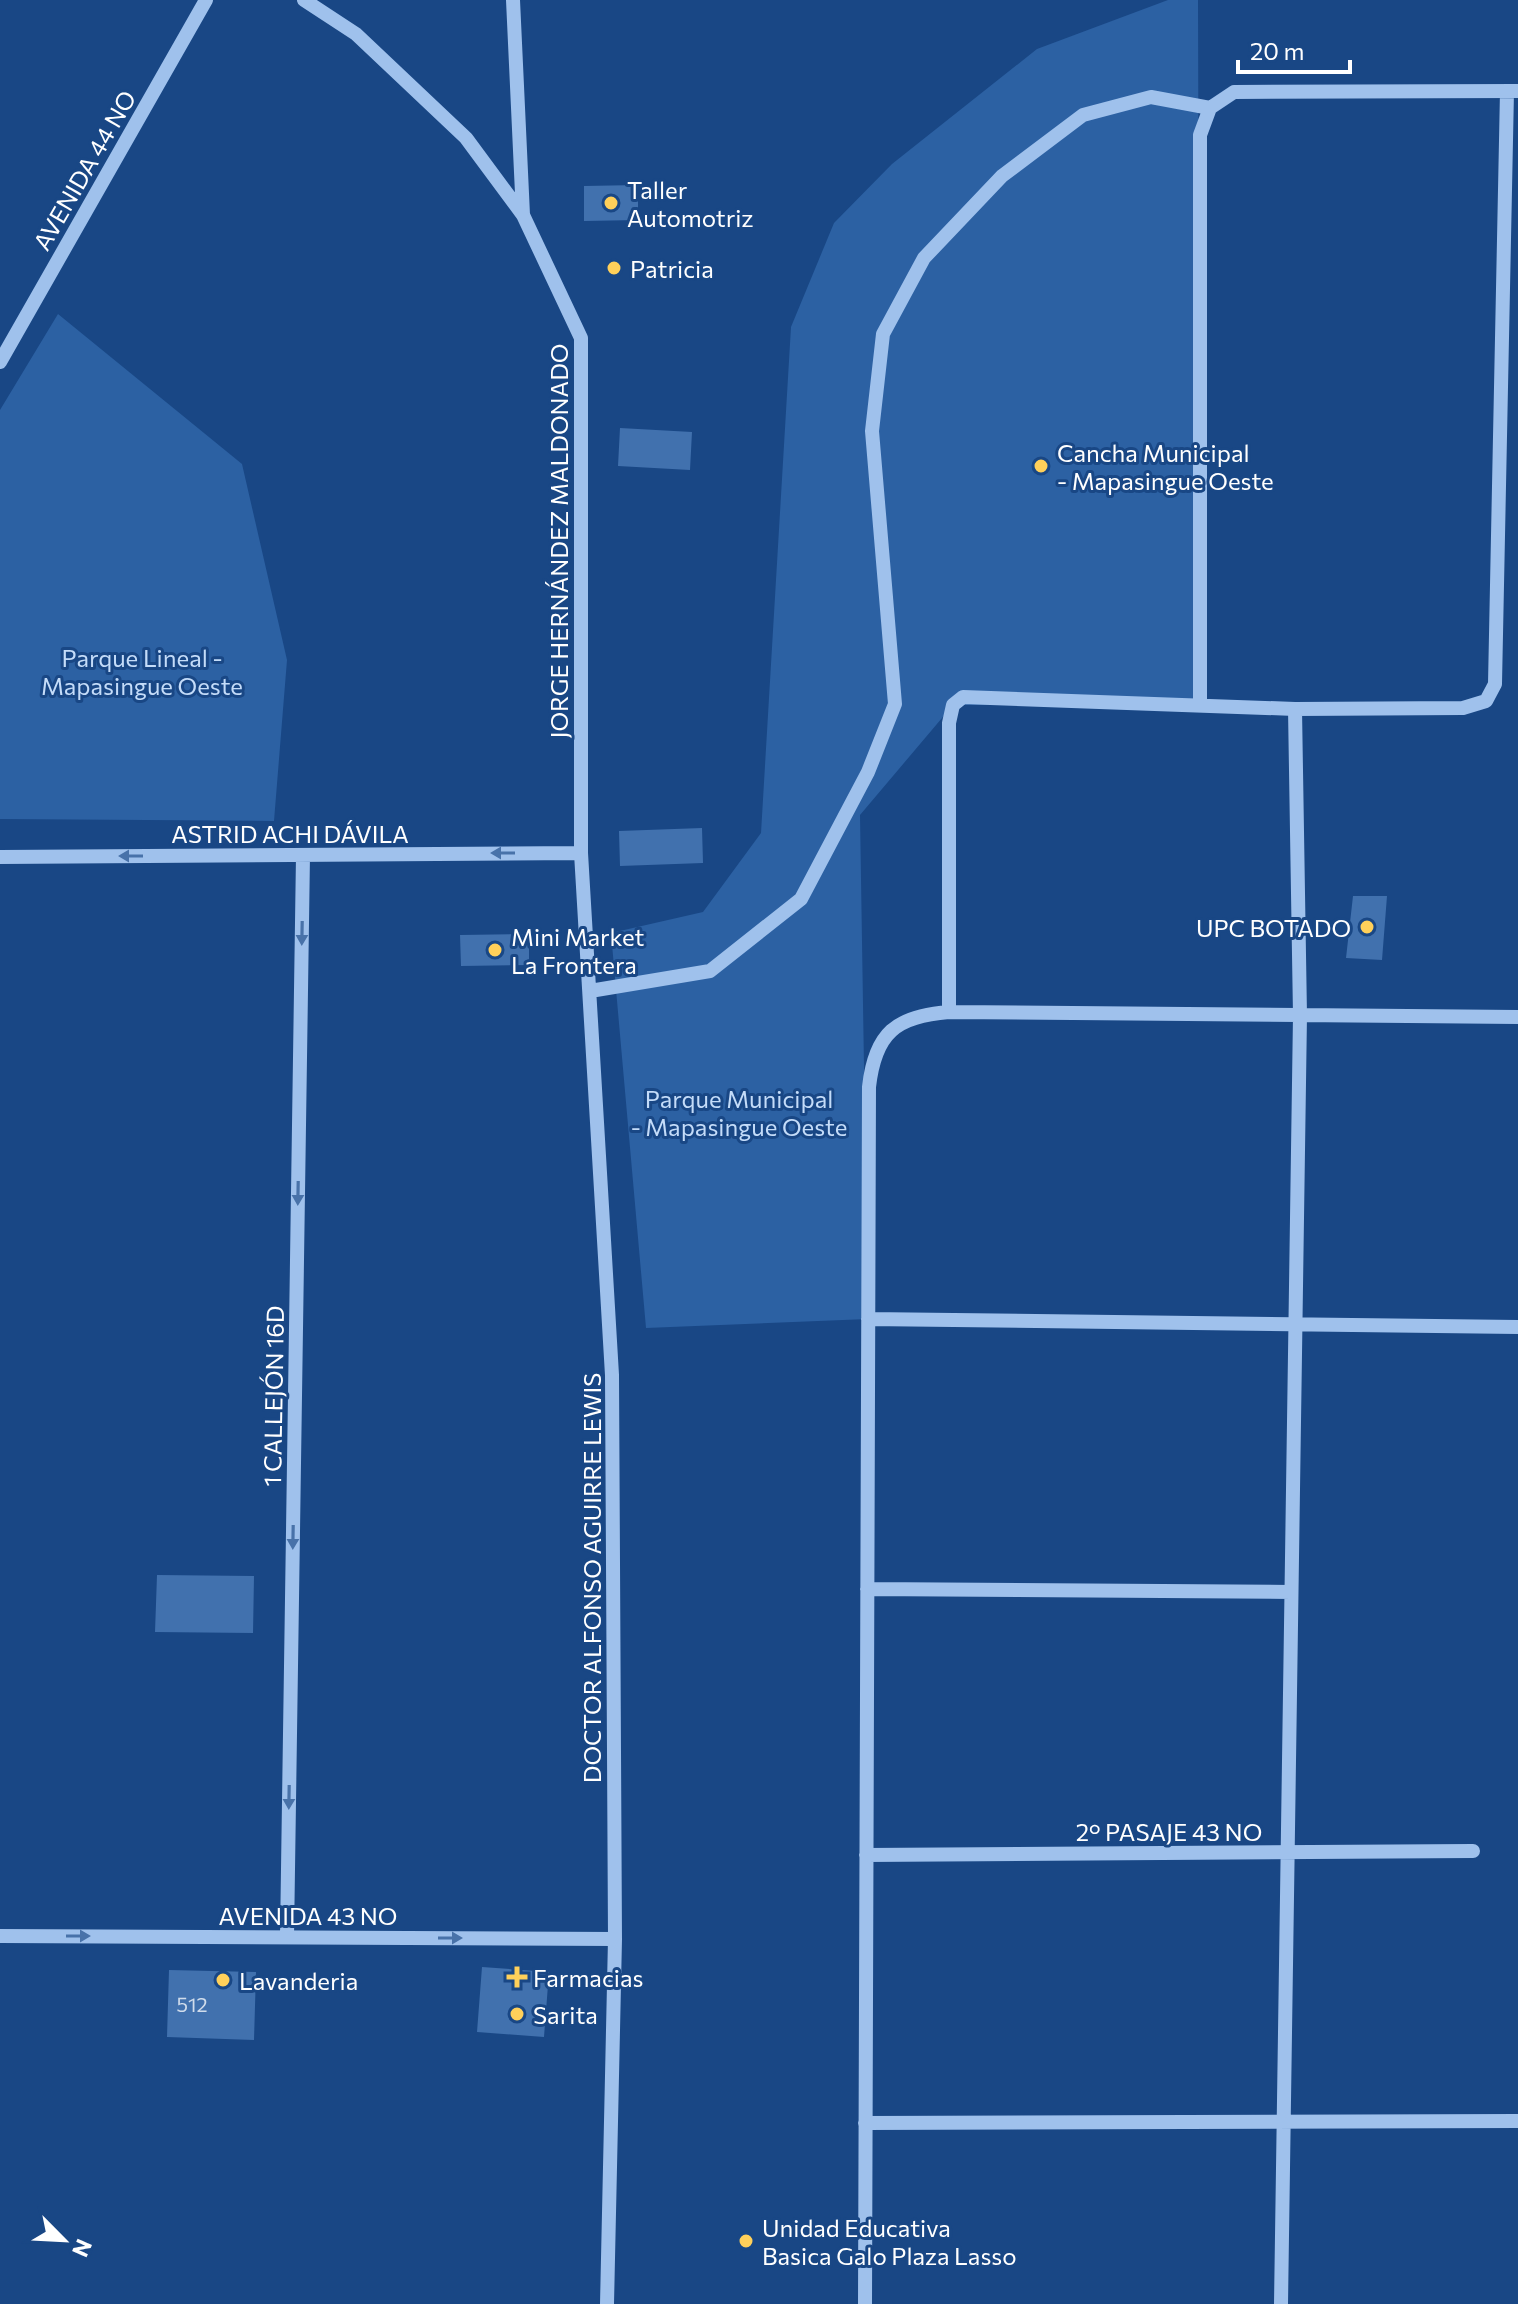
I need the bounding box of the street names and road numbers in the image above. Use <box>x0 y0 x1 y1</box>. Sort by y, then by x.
street label: AVENIDA 44 NO <box>27 85 141 255</box>
street label: JORGE HERNÁNDEZ MALDONADO <box>544 344 573 738</box>
street label: ASTRID ACHI DÁVILA <box>171 819 409 848</box>
street label: 1 CALLEJÓN 16D <box>257 1305 289 1487</box>
street label: DOCTOR ALFONSO AGUIRRE LEWIS <box>577 1373 606 1783</box>
street label: 2° PASAJE 43 NO <box>1076 1817 1262 1846</box>
street label: AVENIDA 43 NO <box>219 1901 397 1930</box>

